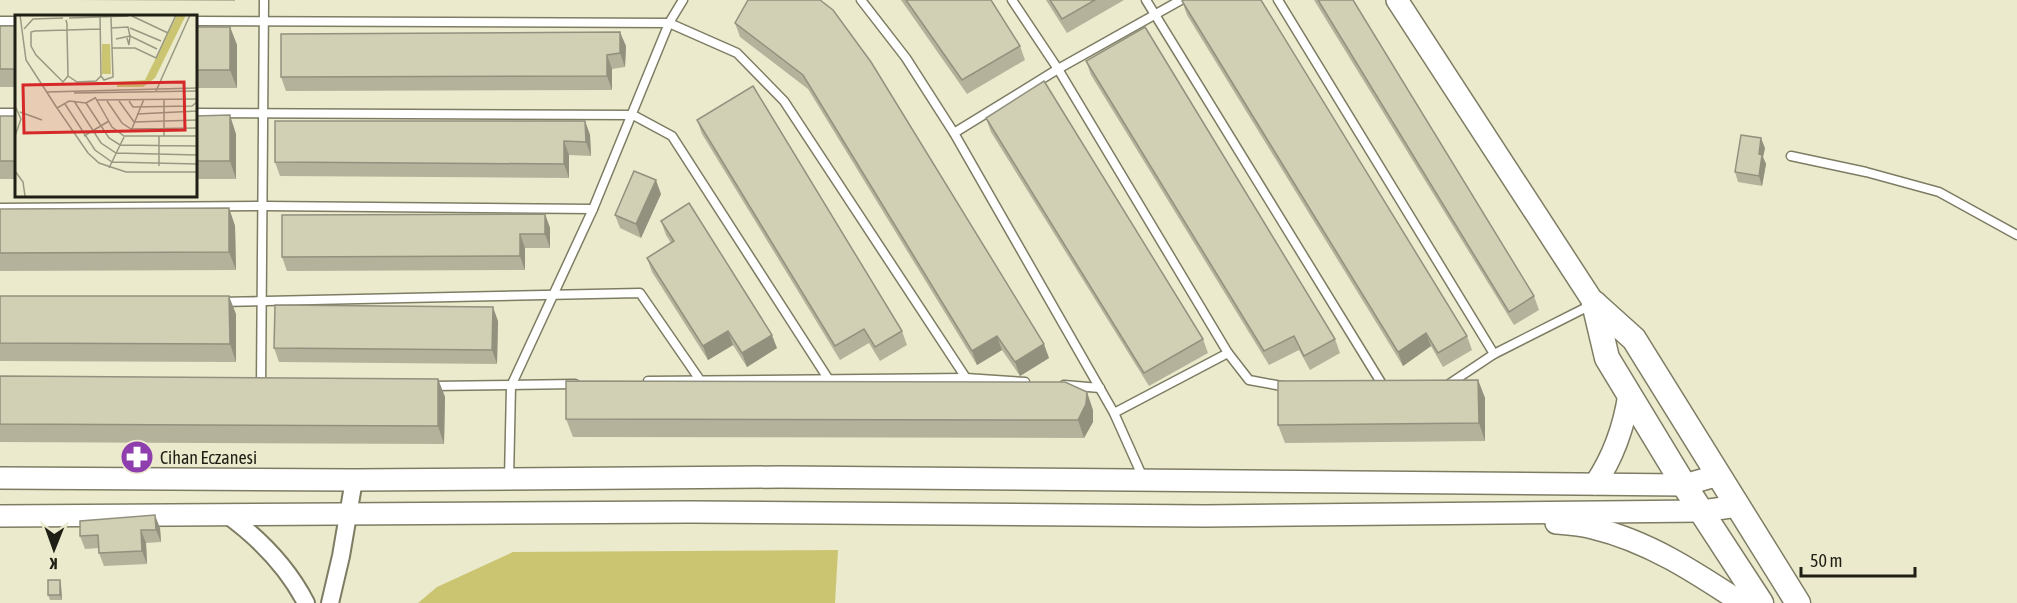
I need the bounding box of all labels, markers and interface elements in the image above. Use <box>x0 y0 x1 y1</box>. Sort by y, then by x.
inset map <box>15 15 196 196</box>
pharmacy icon: Cihan Eczanesi <box>119 439 155 475</box>
place label: Cihan Eczanesi <box>160 447 257 468</box>
north arrow <box>24 519 84 579</box>
scale bar <box>1801 540 1915 578</box>
text: 50 m <box>1810 550 1842 571</box>
text: K <box>50 555 58 573</box>

